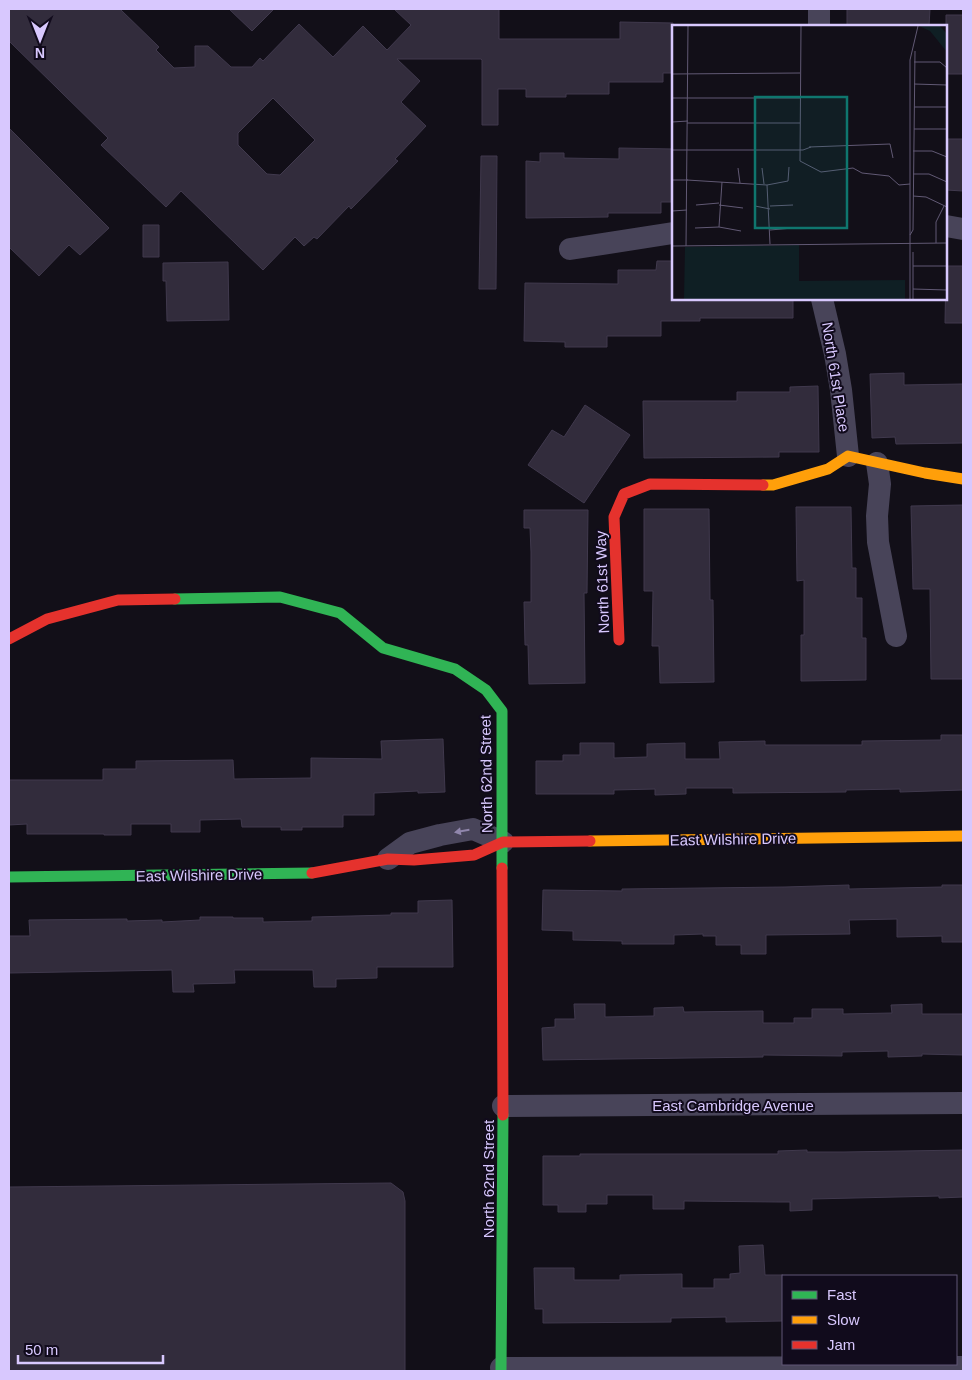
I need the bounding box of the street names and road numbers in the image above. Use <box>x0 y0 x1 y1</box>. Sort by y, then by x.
street label: North 61st Place <box>819 321 853 433</box>
street label: North 61st Way <box>592 530 612 634</box>
street label: North 62nd Street <box>476 714 496 833</box>
street label: East Wilshire Drive <box>670 829 796 849</box>
street label: East Wilshire Drive <box>136 865 262 885</box>
street label: East Cambridge Avenue <box>652 1097 814 1114</box>
street label: North 62nd Street <box>480 1119 497 1238</box>

